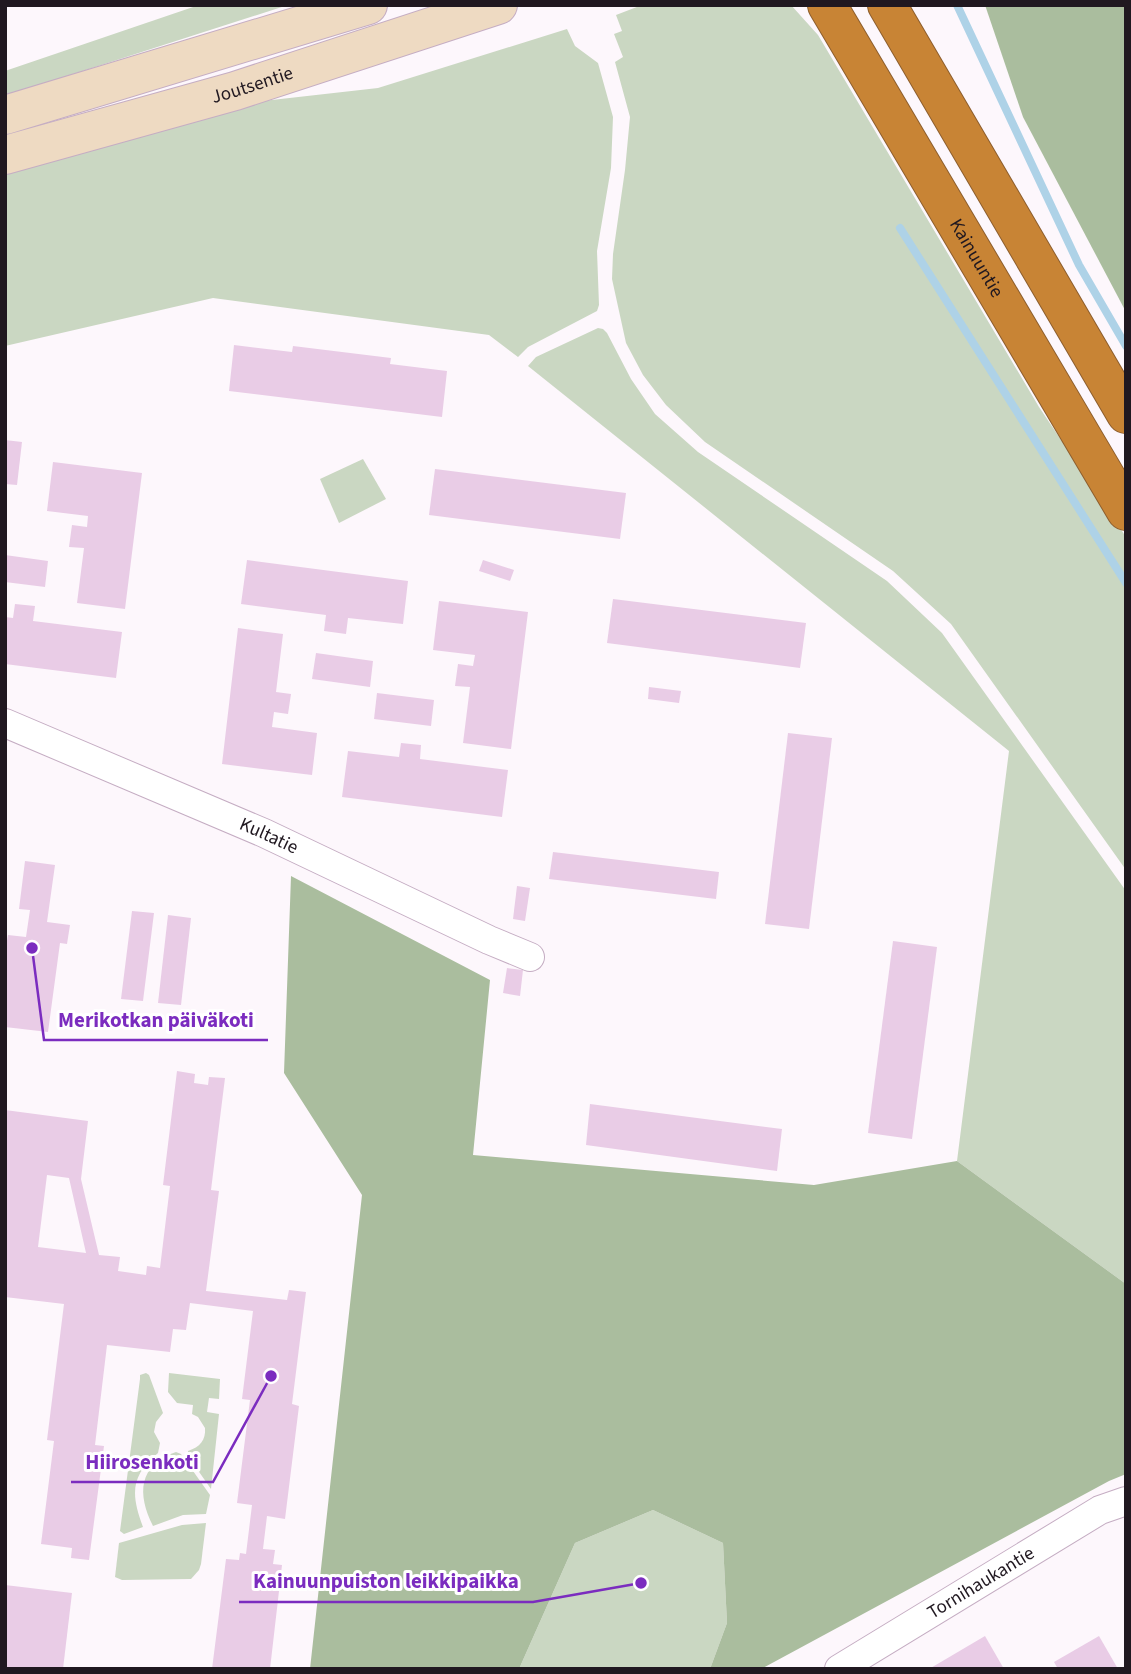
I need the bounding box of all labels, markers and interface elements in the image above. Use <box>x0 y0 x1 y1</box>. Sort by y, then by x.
street label: Joutsentie <box>208 59 297 110</box>
street label: Kainuuntie <box>943 214 1010 303</box>
street label: Kultatie <box>235 811 303 861</box>
callout: Merikotkan päiväkoti <box>44 998 268 1040</box>
text: Merikotkan päiväkoti <box>58 1005 254 1035</box>
callout: Hiirosenkoti <box>71 1440 213 1482</box>
text: Hiirosenkoti <box>85 1447 199 1477</box>
street label: Tornihaukantie <box>922 1540 1039 1626</box>
callout: Kainuunpuiston leikkipaikka <box>239 1560 533 1602</box>
text: Kainuunpuiston leikkipaikka <box>253 1566 519 1596</box>

